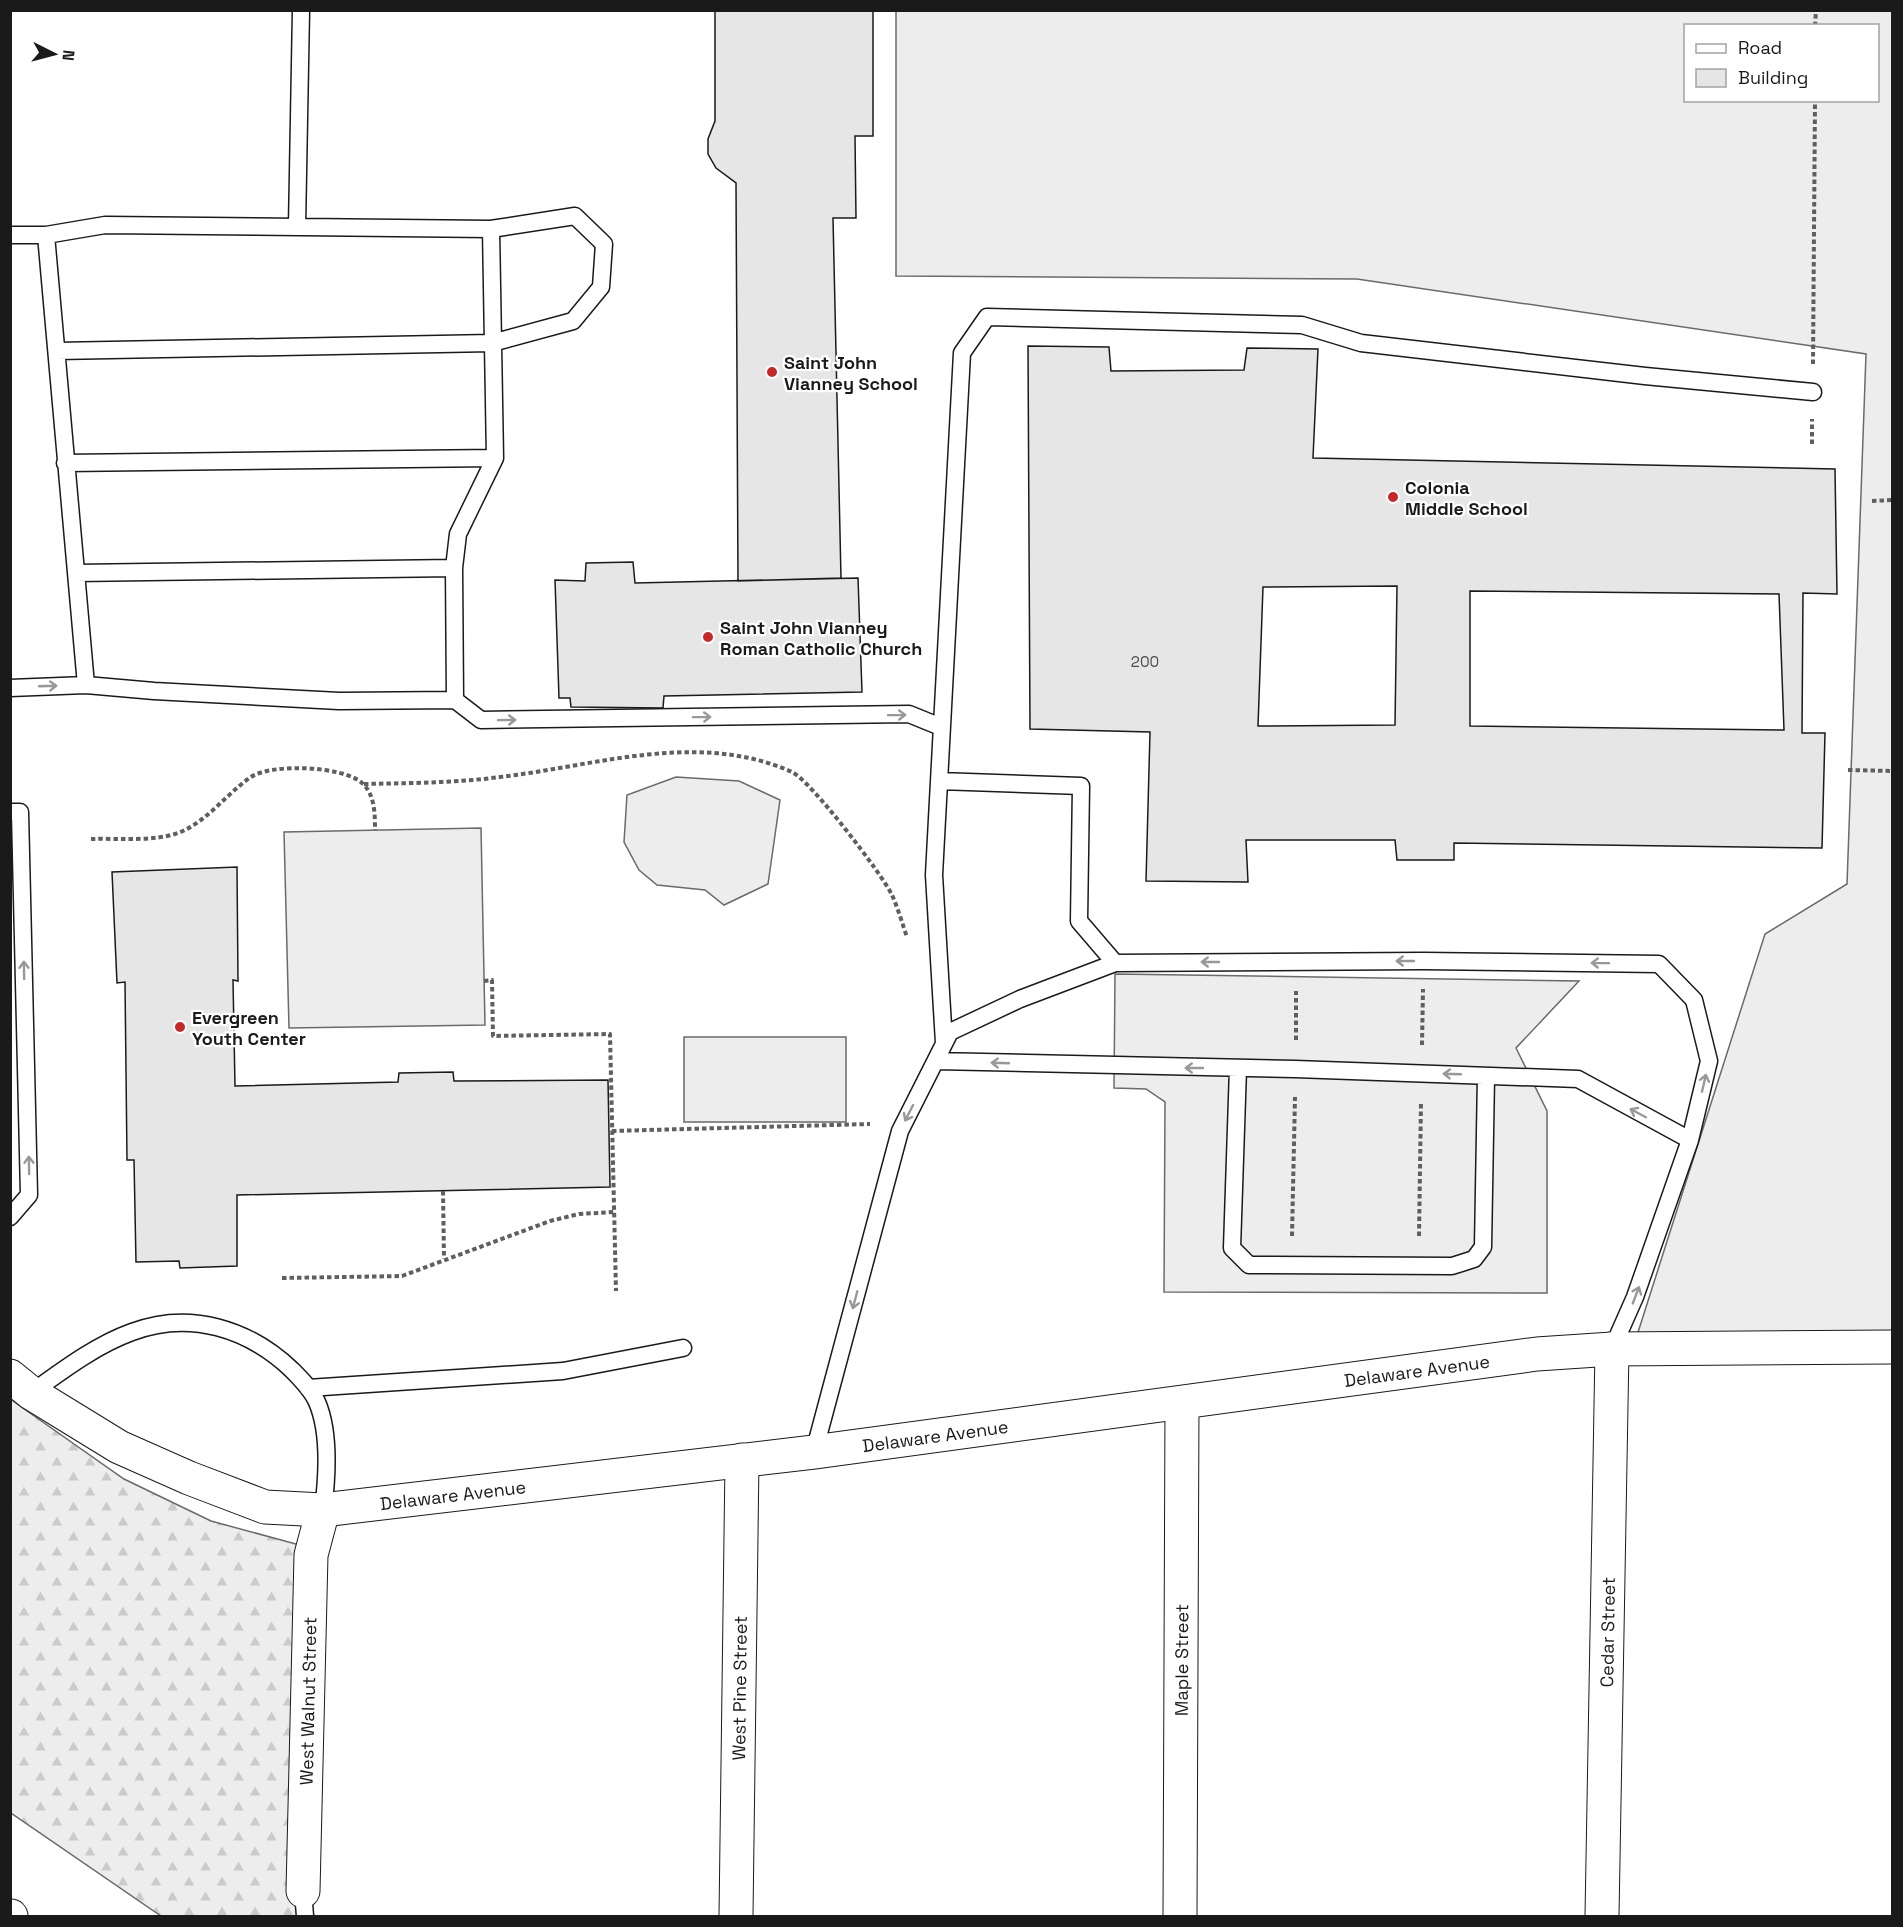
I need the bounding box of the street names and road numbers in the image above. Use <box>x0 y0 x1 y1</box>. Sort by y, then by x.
street label: Delaware Avenue <box>1342 1349 1491 1392</box>
street label: Delaware Avenue <box>861 1414 1010 1457</box>
street label: Delaware Avenue <box>379 1475 527 1515</box>
street label: Cedar Street <box>1595 1577 1619 1688</box>
street label: Maple Street <box>1169 1604 1193 1716</box>
street label: West Pine Street <box>727 1615 751 1761</box>
street label: West Walnut Street <box>294 1617 321 1786</box>

